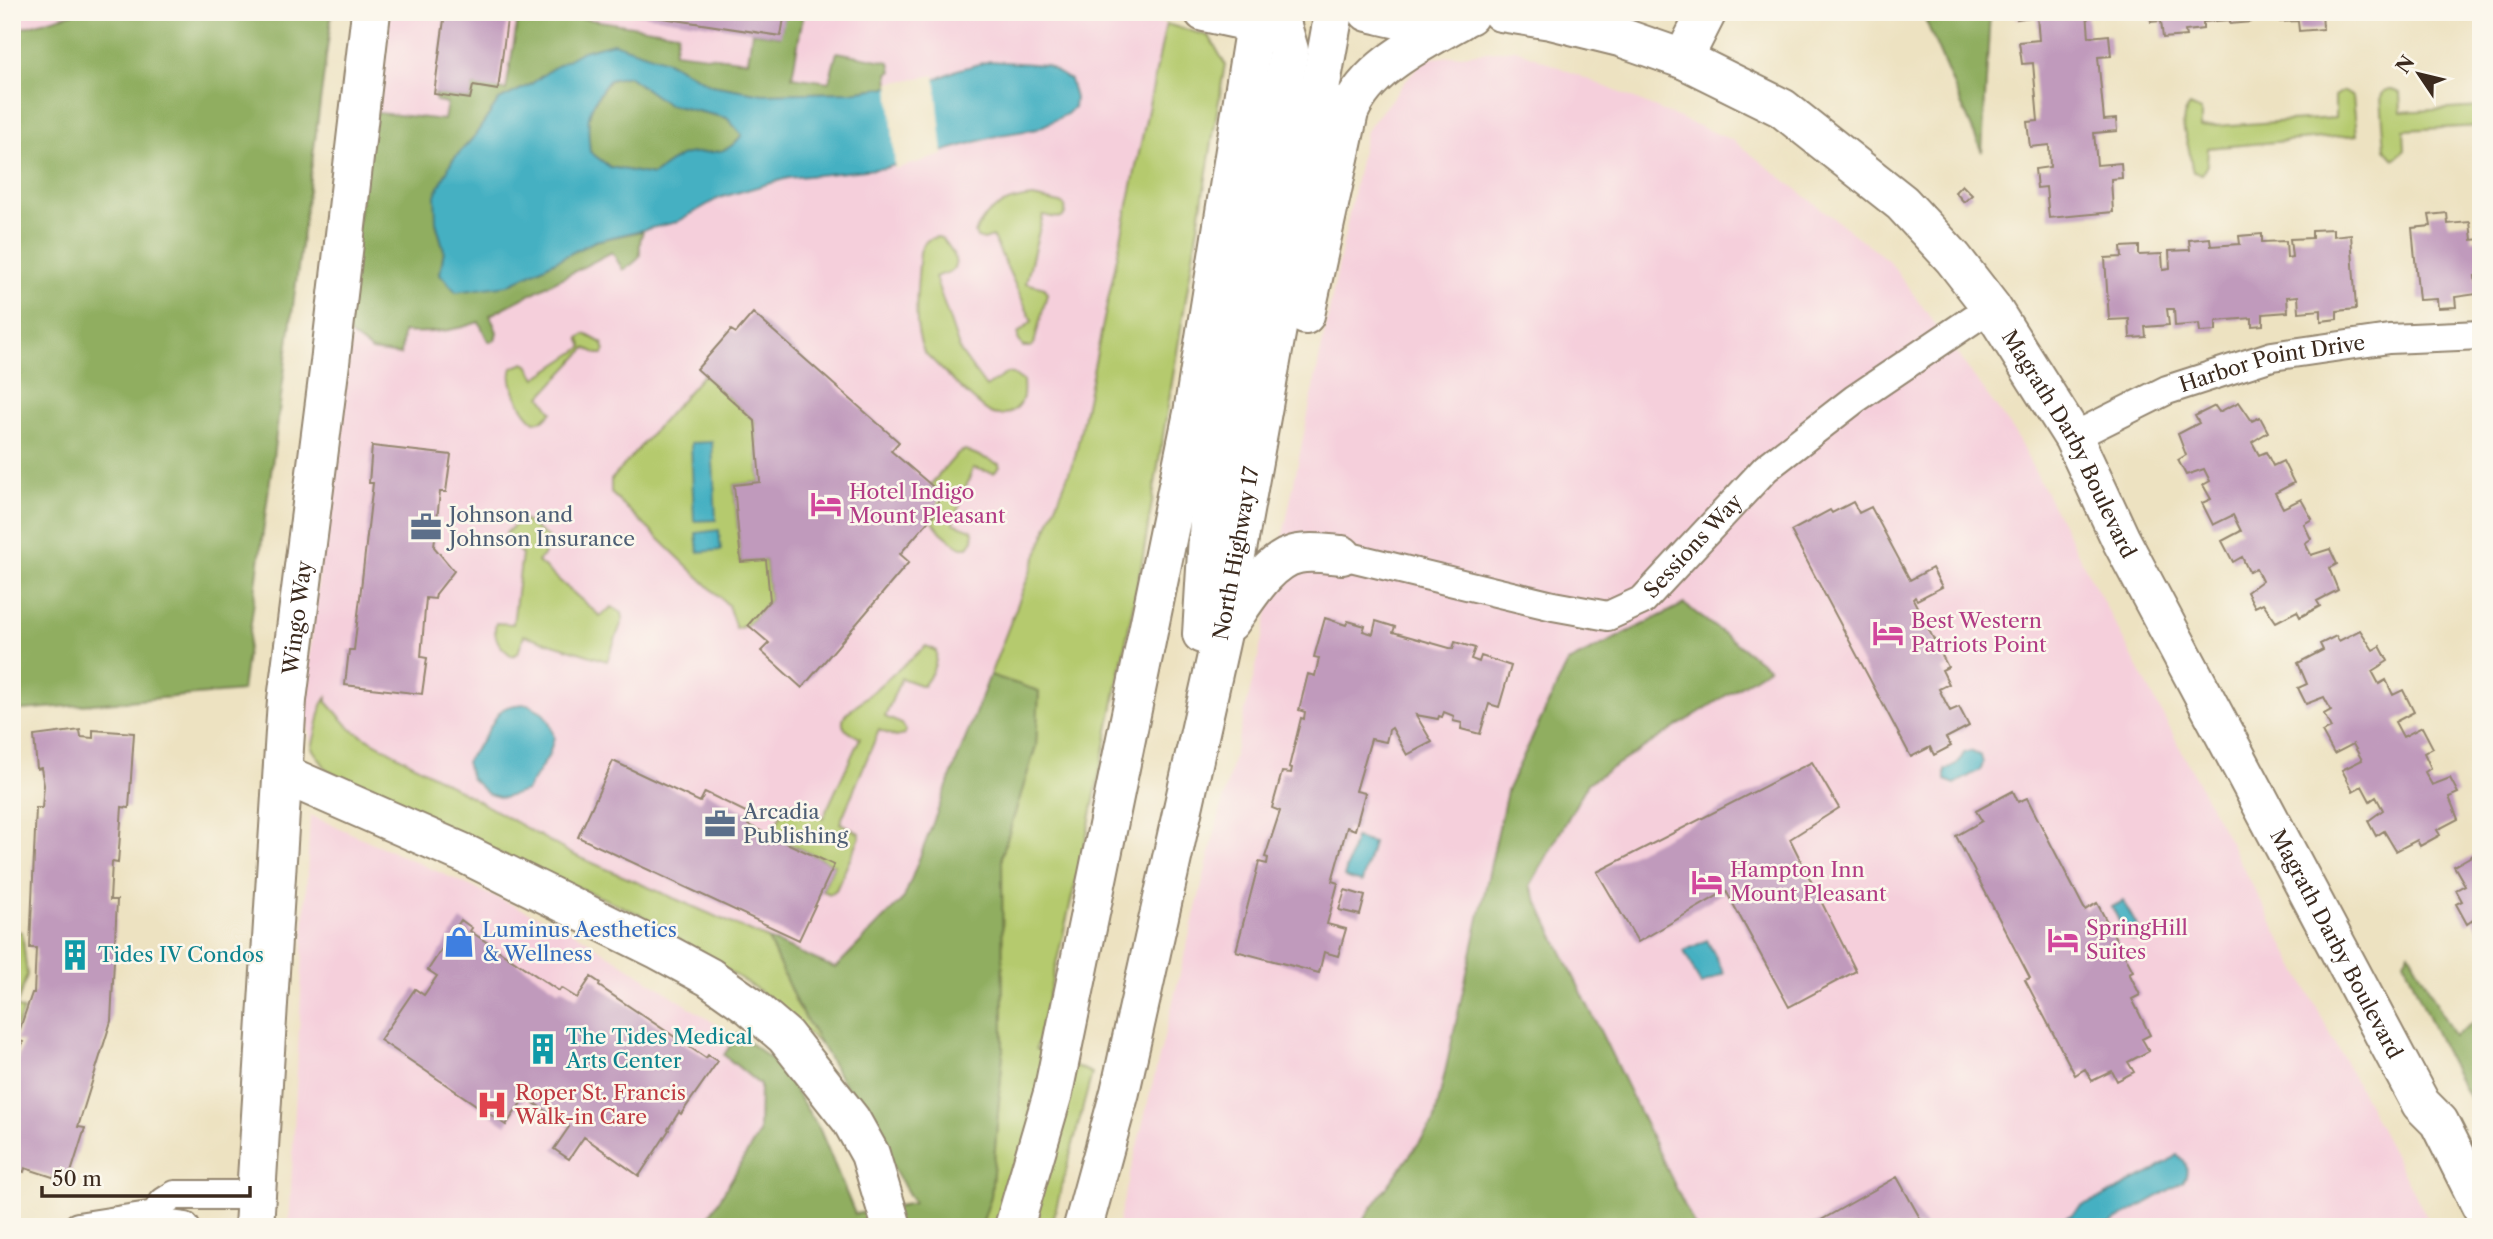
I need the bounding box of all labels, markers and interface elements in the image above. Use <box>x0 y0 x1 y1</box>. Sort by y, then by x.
north arrow <box>2384 38 2454 108</box>
text: N <box>2391 51 2420 78</box>
street label: Magrath Darby Boulevard <box>1997 325 2141 562</box>
street label: Harbor Point Drive <box>2176 330 2367 397</box>
street label: North Highway 17 <box>1208 464 1264 642</box>
place label: Hotel Indigo Mount Pleasant <box>849 479 1006 528</box>
hotel icon: Hotel Indigo Mount Pleasant <box>809 487 843 521</box>
street label: Sessions Way <box>1638 489 1747 603</box>
place label: Johnson and Johnson Insurance <box>446 502 635 551</box>
office icon: Johnson and Johnson Insurance <box>409 510 443 544</box>
street label: Wingo Way <box>277 559 317 677</box>
place label: Best Western Patriots Point <box>1911 608 2047 657</box>
hotel icon: Best Western Patriots Point <box>1871 616 1905 650</box>
place label: Arcadia Publishing <box>742 799 849 848</box>
office icon: Arcadia Publishing <box>703 807 737 841</box>
street label: Magrath Darby Boulevard <box>2265 825 2408 1063</box>
place label: Hampton Inn Mount Pleasant <box>1730 857 1887 906</box>
hotel icon: Hampton Inn Mount Pleasant <box>1690 865 1724 899</box>
place label: SpringHill Suites <box>2086 915 2188 964</box>
place label: Luminus Aesthetics & Wellness <box>482 917 677 966</box>
hotel icon: SpringHill Suites <box>2046 923 2080 957</box>
shop icon: Luminus Aesthetics & Wellness <box>442 925 476 959</box>
building icon: Tides IV Condos <box>58 938 92 972</box>
place label: Tides IV Condos <box>98 942 264 967</box>
place label: The Tides Medical Arts Center <box>565 1024 753 1073</box>
building icon: The Tides Medical Arts Center <box>526 1032 560 1066</box>
place label: Roper St. Francis Walk-in Care <box>514 1080 686 1129</box>
hospital icon: Roper St. Francis Walk-in Care <box>475 1088 509 1122</box>
scale bar <box>42 1155 250 1199</box>
text: 50 m <box>52 1166 102 1191</box>

